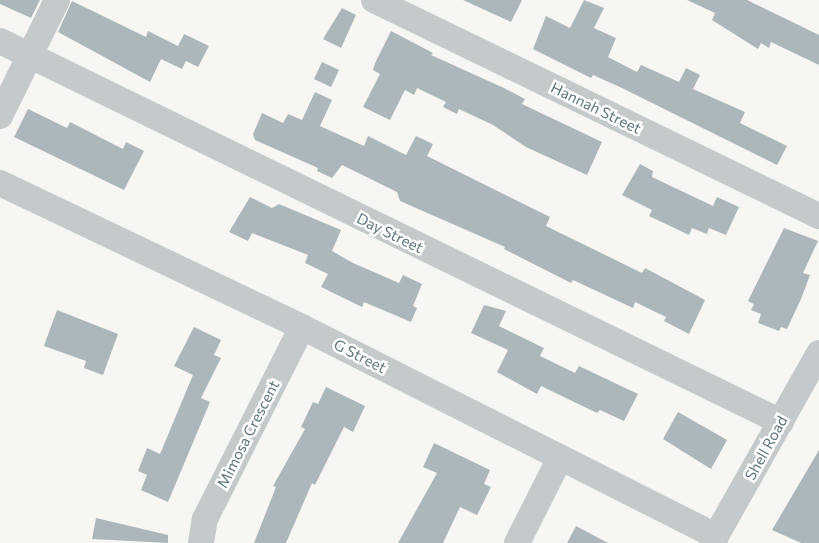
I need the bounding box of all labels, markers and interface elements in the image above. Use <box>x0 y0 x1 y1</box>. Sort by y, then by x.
street label: Hannah Street <box>548 78 644 138</box>
street label: Day Street <box>354 209 426 257</box>
street label: G Street <box>331 335 389 377</box>
street label: Mimosa Crescent <box>213 377 283 491</box>
street label: Shell Road <box>741 413 791 483</box>

